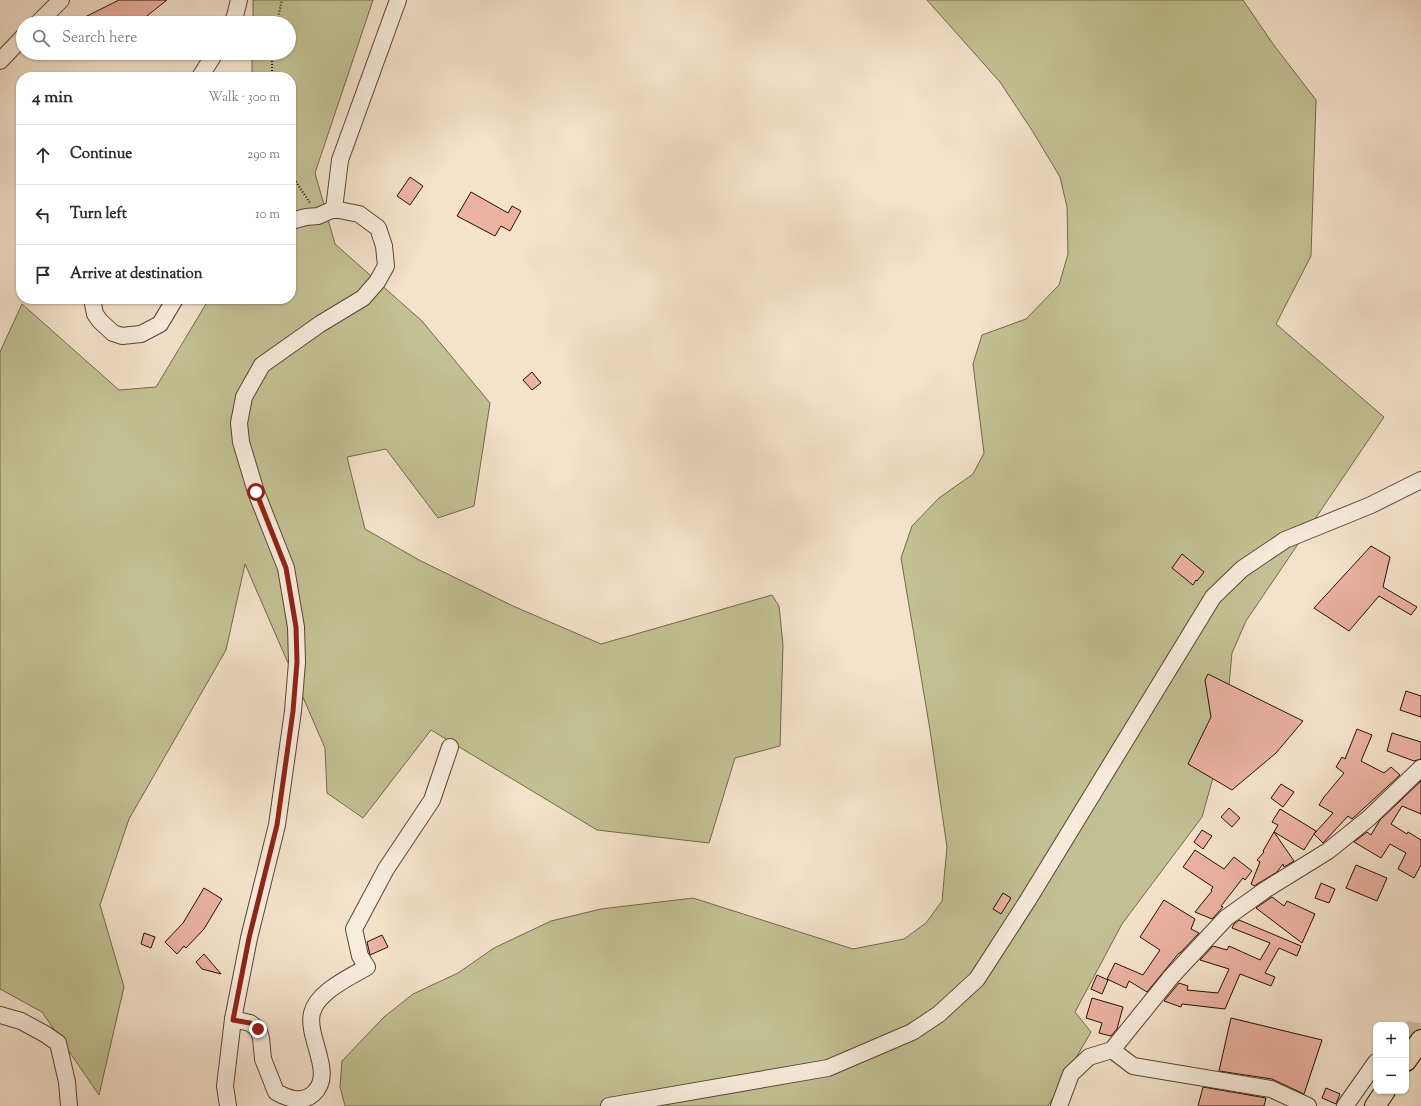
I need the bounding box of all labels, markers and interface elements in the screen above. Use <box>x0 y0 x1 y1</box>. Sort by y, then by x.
search box <box>16 16 296 60</box>
icon: search <box>30 27 52 49</box>
text: Search here <box>62 28 137 49</box>
text: 4 min <box>32 86 73 110</box>
text: Walk · 300 m <box>208 89 280 107</box>
icon: ahead <box>32 144 54 166</box>
text: Continue <box>70 144 132 165</box>
text: 290 m <box>247 146 280 164</box>
icon: left <box>32 204 54 226</box>
text: Turn left <box>70 204 127 225</box>
text: 10 m <box>255 206 280 224</box>
icon: arrive <box>32 264 54 286</box>
text: Arrive at destination <box>70 264 203 285</box>
route start <box>247 483 265 501</box>
route end <box>249 1020 267 1038</box>
map controls <box>1373 1022 1409 1094</box>
button: + <box>1373 1022 1409 1058</box>
button: − <box>1373 1058 1409 1094</box>

